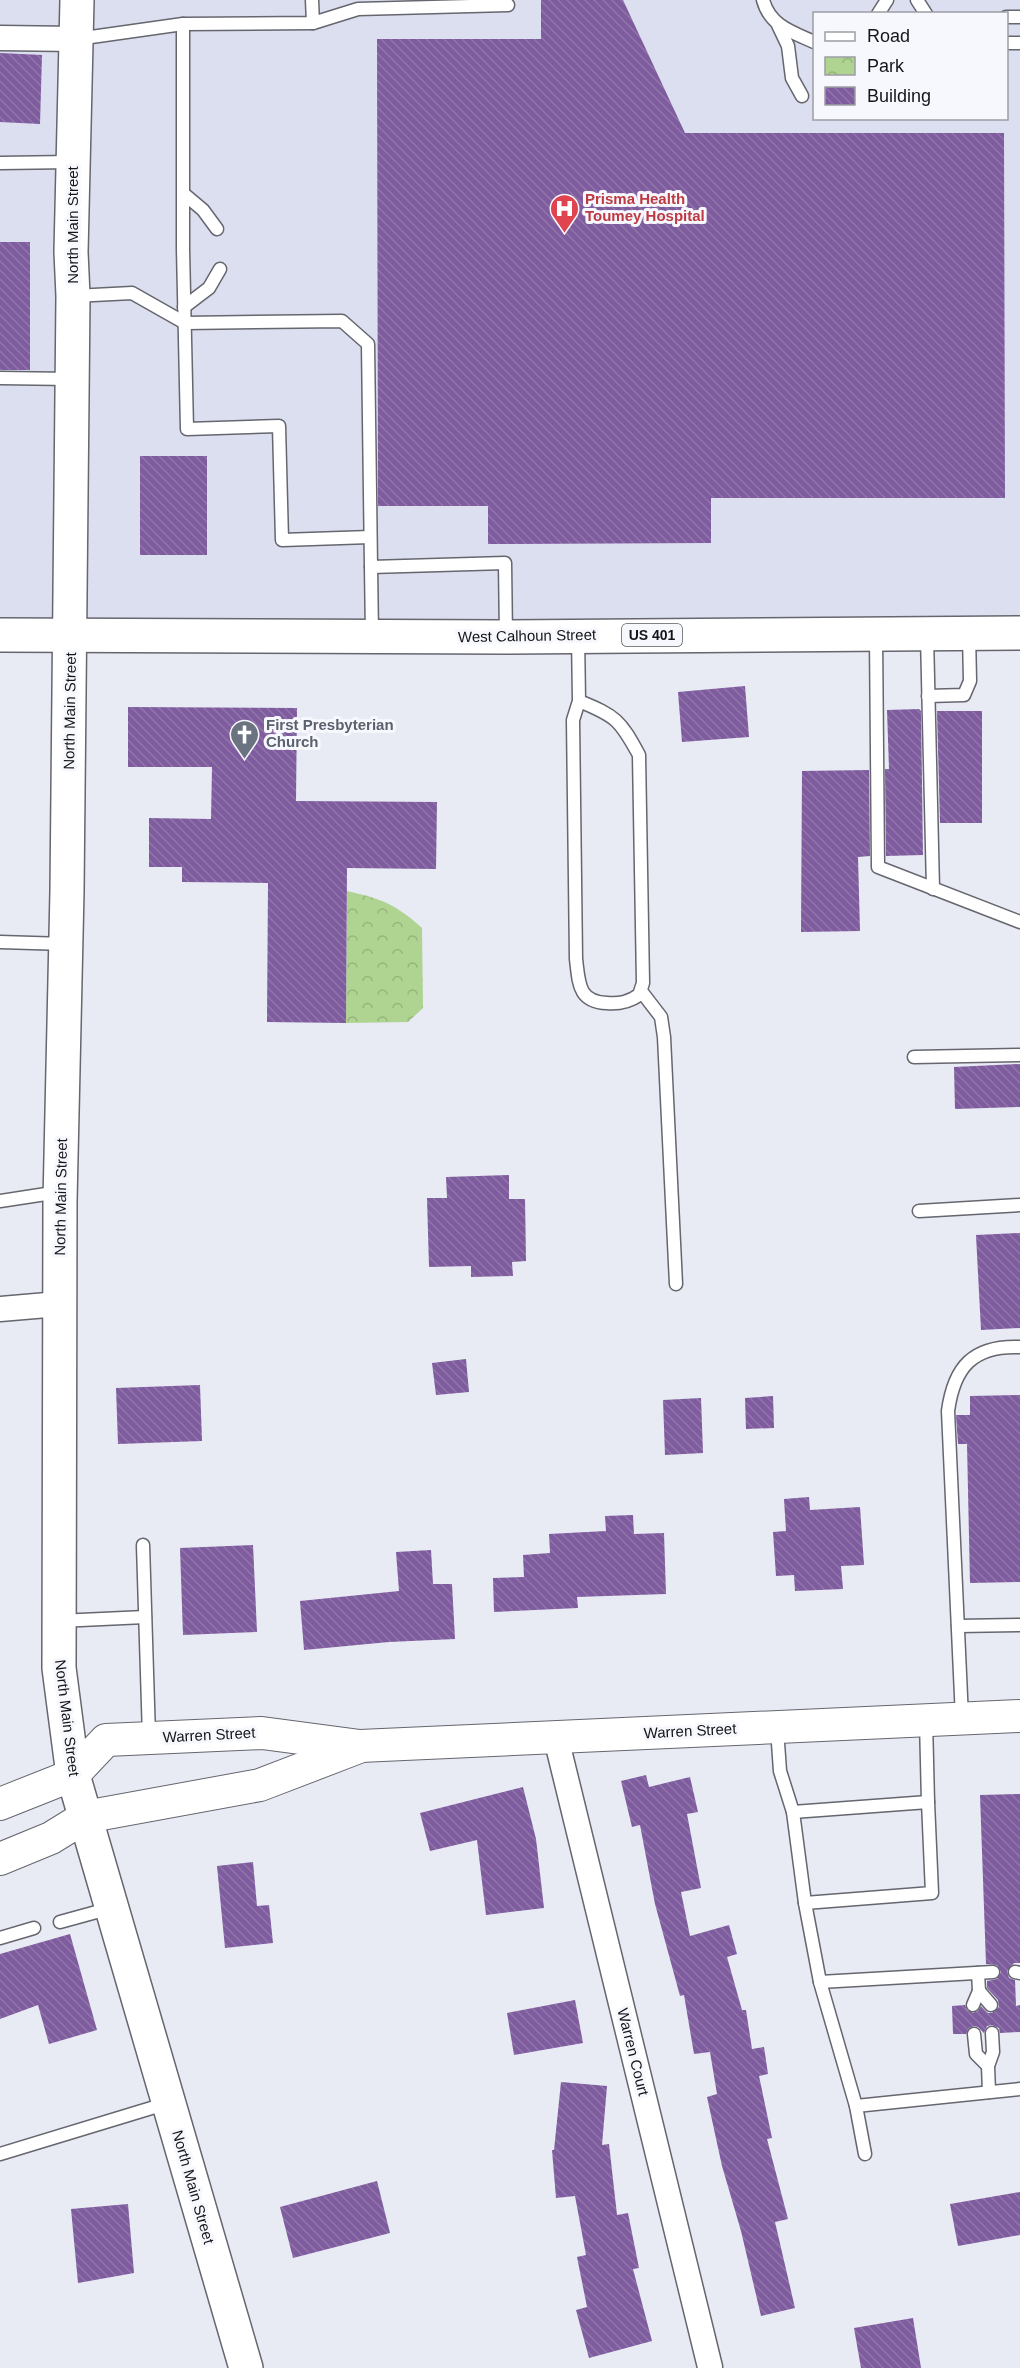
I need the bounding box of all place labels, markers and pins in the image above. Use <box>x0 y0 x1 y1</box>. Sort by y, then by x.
place label: Prisma Health Toumey Hospital <box>585 190 705 224</box>
hospital icon: Prisma Health Toumey Hospital <box>548 192 580 234</box>
place label: First Presbyterian Church <box>266 716 394 750</box>
church icon: First Presbyterian Church <box>229 718 261 760</box>

